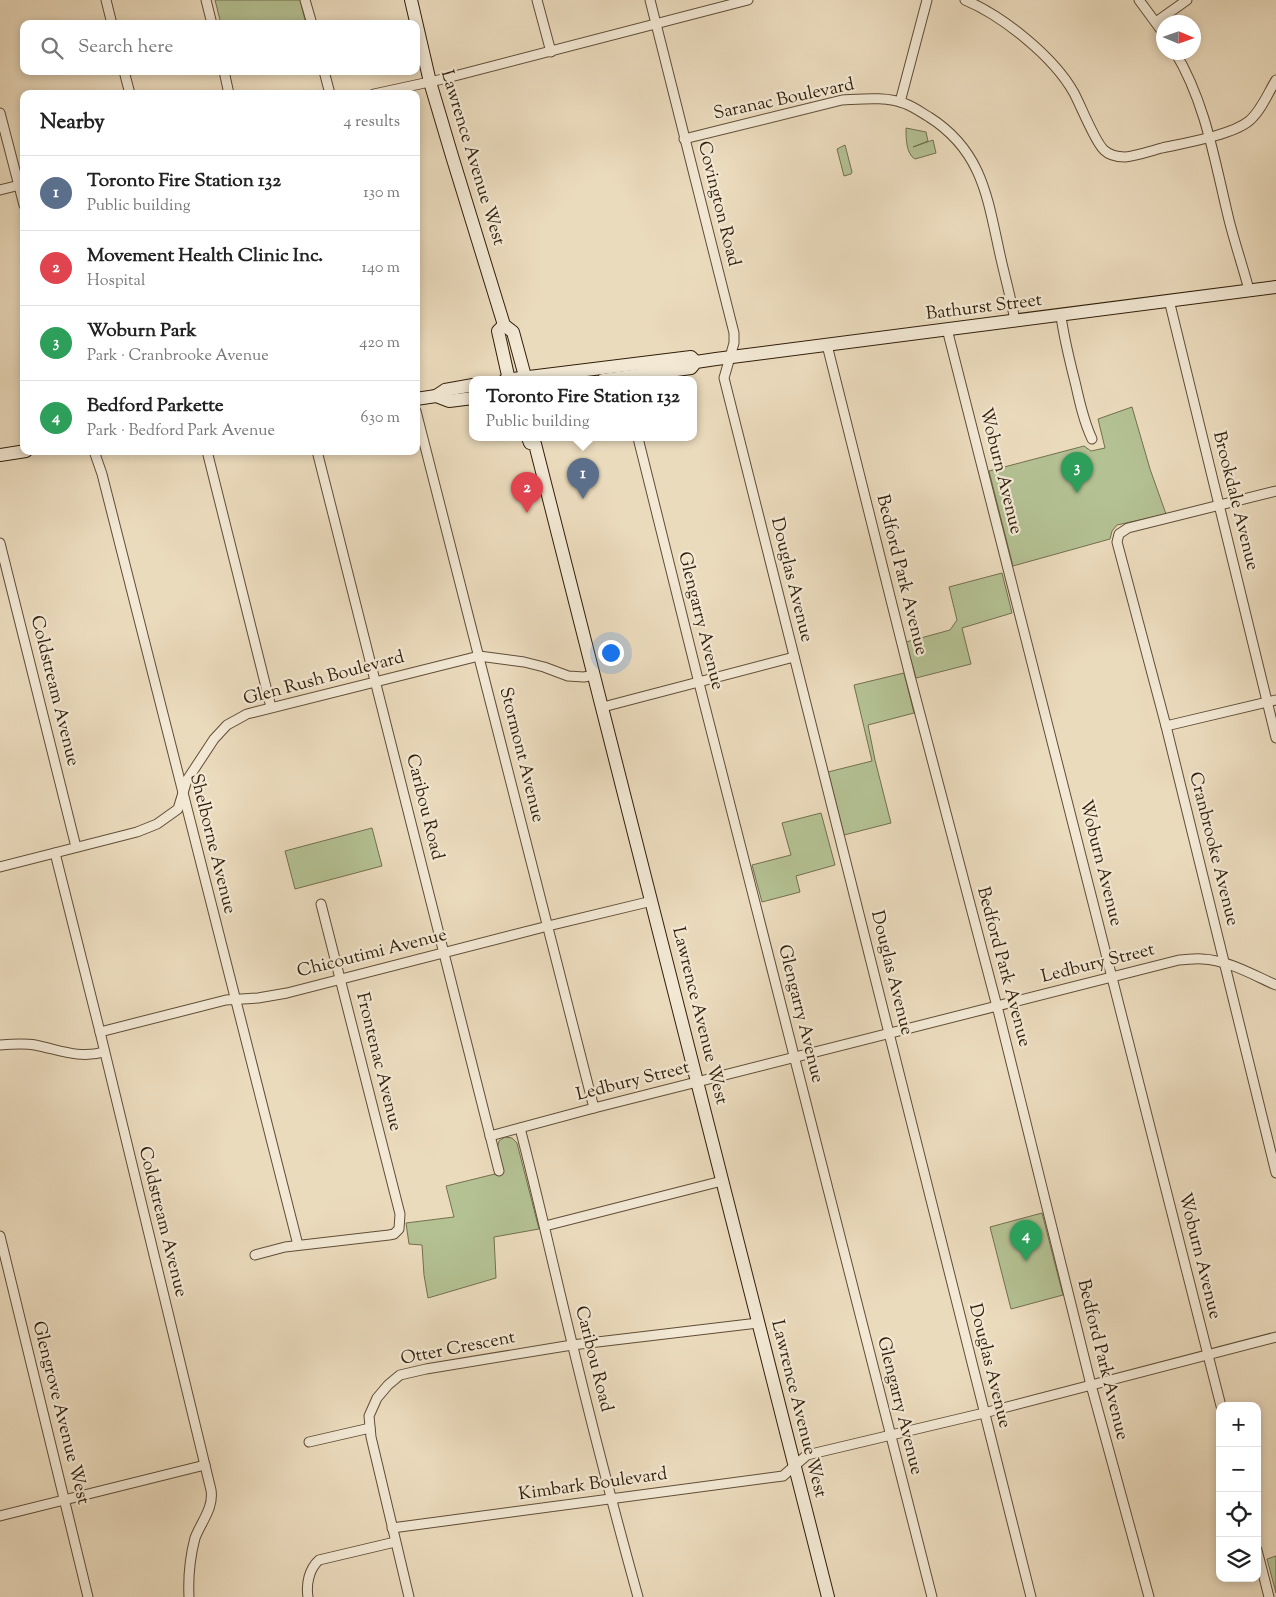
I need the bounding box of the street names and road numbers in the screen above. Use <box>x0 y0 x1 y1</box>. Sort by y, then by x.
street label: Lawrence Avenue West <box>433 67 511 249</box>
street label: Saranac Boulevard <box>711 72 857 128</box>
street label: Covington Road <box>690 139 746 269</box>
street label: Bathurst Street <box>925 288 1043 328</box>
street label: Woburn Avenue <box>972 405 1028 537</box>
street label: Brookdale Avenue <box>1205 429 1265 573</box>
street label: Bedford Park Avenue <box>868 492 934 658</box>
street label: Douglas Avenue <box>763 515 819 645</box>
street label: Glengarry Avenue <box>670 549 730 693</box>
street label: Coldstream Avenue <box>23 613 85 769</box>
street label: Glen Rush Boulevard <box>241 645 407 713</box>
street label: Stormont Avenue <box>492 685 550 825</box>
street label: Caribou Road <box>398 751 450 863</box>
street label: Cranbrooke Avenue <box>1181 769 1245 929</box>
street label: Shelborne Avenue <box>182 771 242 917</box>
street label: Woburn Avenue <box>1072 797 1128 929</box>
street label: Bedford Park Avenue <box>969 884 1037 1050</box>
street label: Douglas Avenue <box>863 908 919 1038</box>
street label: Chicoutimi Avenue <box>294 923 450 985</box>
street label: Lawrence Avenue West <box>664 924 734 1108</box>
street label: Ledbury Street <box>1039 937 1157 991</box>
street label: Glengarry Avenue <box>770 942 830 1086</box>
street label: Frontenac Avenue <box>348 990 408 1134</box>
street label: Ledbury Street <box>574 1055 692 1109</box>
street label: Coldstream Avenue <box>131 1144 193 1300</box>
street label: Woburn Avenue <box>1171 1190 1227 1322</box>
street label: Bedford Park Avenue <box>1069 1277 1135 1443</box>
street label: Douglas Avenue <box>961 1301 1017 1431</box>
street label: Caribou Road <box>567 1303 619 1415</box>
street label: Lawrence Avenue West <box>763 1317 833 1501</box>
street label: Glengrove Avenue West <box>25 1319 95 1507</box>
street label: Otter Crescent <box>398 1325 518 1373</box>
street label: Glengarry Avenue <box>869 1334 929 1478</box>
street label: Kimbark Boulevard <box>517 1462 669 1508</box>

